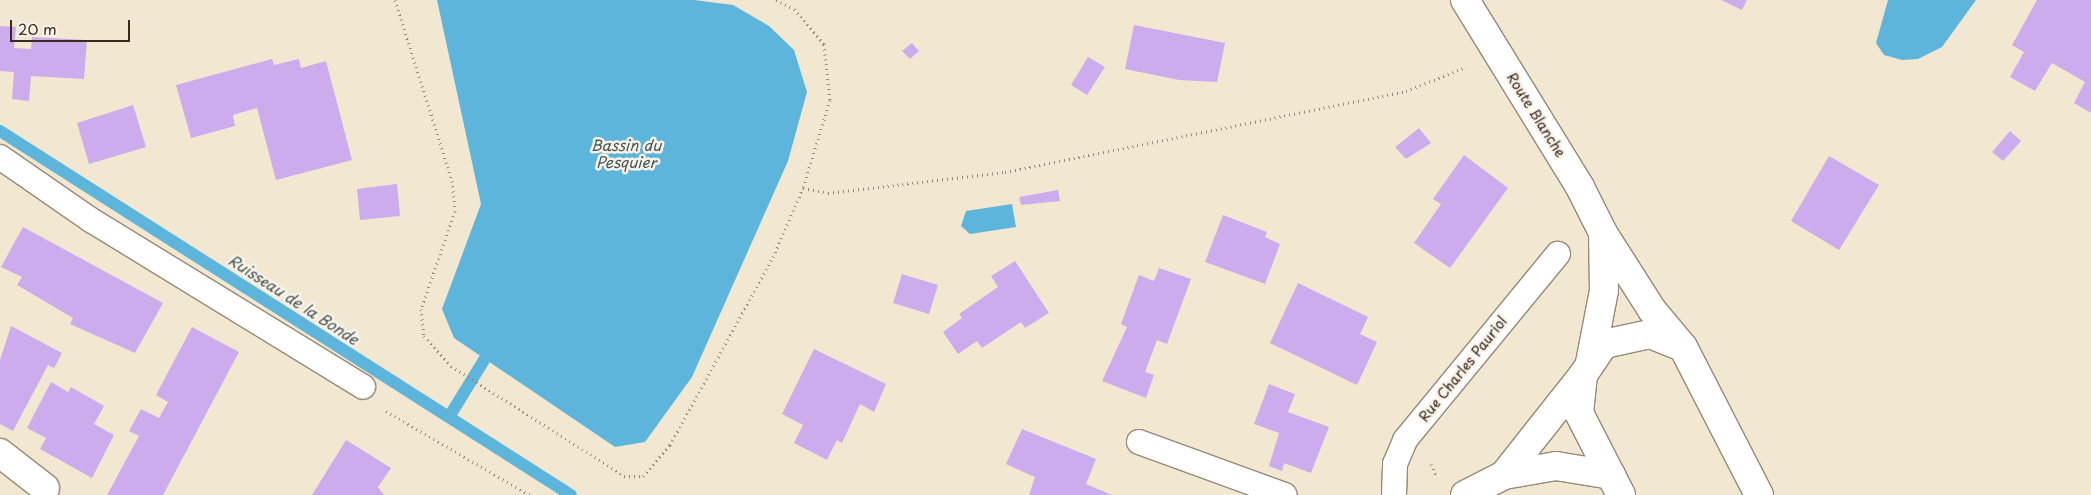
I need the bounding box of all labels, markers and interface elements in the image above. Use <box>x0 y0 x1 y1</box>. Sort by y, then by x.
scale bar <box>12 10 132 42</box>
text: 20 m <box>18 17 57 40</box>
street label: Route Blanche <box>1503 69 1569 161</box>
water label: Bassin du Pesquier <box>591 135 661 170</box>
water label: Ruisseau de la Bonde <box>225 250 363 348</box>
street label: Rue Charles Pauriol <box>1414 312 1512 426</box>

